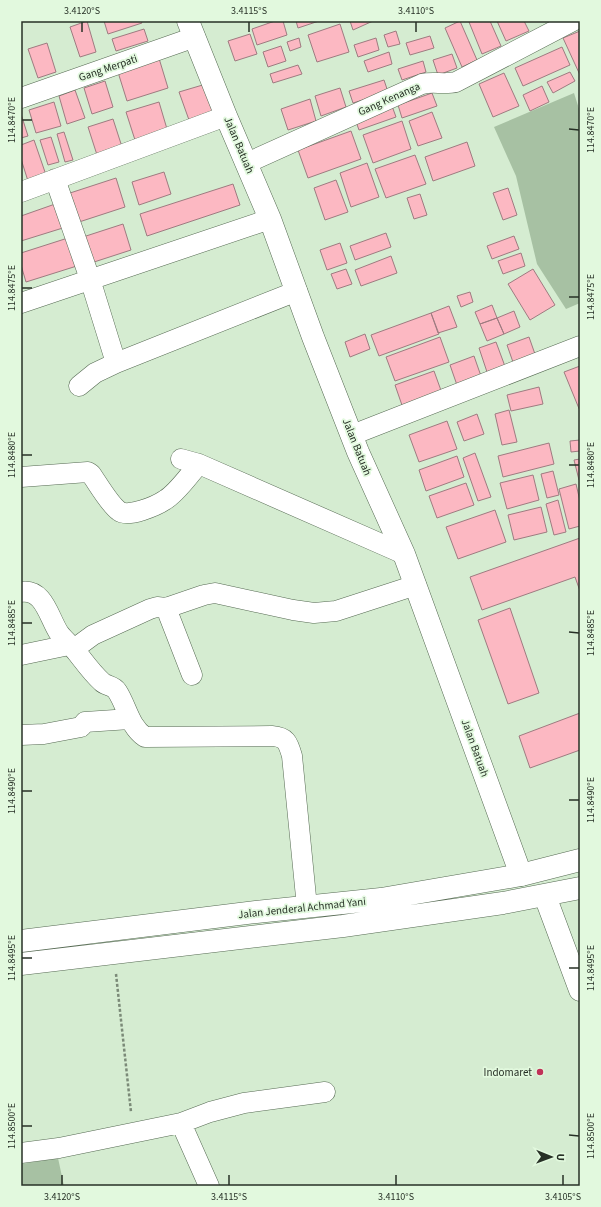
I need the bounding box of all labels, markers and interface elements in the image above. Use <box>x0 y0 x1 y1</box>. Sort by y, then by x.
text: 3.4120°S <box>64 4 100 18</box>
text: 3.4115°S <box>231 4 267 18</box>
text: 3.4110°S <box>398 4 434 18</box>
street label: Gang Merpati <box>77 51 139 85</box>
street label: Gang Kenanga <box>356 79 422 119</box>
text: 114.8470°E <box>5 97 19 143</box>
text: 114.8470°E <box>584 107 598 153</box>
street label: Jalan Batuah <box>220 114 258 176</box>
text: 114.8475°E <box>5 265 19 311</box>
text: 114.8475°E <box>584 274 598 320</box>
street label: Jalan Batuah <box>339 416 375 478</box>
text: 114.8480°E <box>5 432 19 478</box>
text: 114.8480°E <box>584 442 598 488</box>
text: 114.8485°E <box>5 600 19 646</box>
text: 114.8485°E <box>584 610 598 656</box>
street label: Jalan Batuah <box>458 717 492 779</box>
text: 114.8490°E <box>5 768 19 814</box>
text: 114.8490°E <box>584 777 598 823</box>
street label: Jalan Jenderal Achmad Yani <box>237 894 367 922</box>
text: 114.8495°E <box>5 935 19 981</box>
text: 114.8495°E <box>584 945 598 991</box>
place label: Indomaret <box>484 1065 532 1080</box>
marker: Indomaret <box>535 1067 545 1077</box>
text: 114.8500°E <box>5 1103 19 1149</box>
text: 114.8500°E <box>584 1113 598 1159</box>
north arrow <box>531 1137 571 1177</box>
text: U <box>553 1153 568 1161</box>
text: 3.4120°S <box>44 1190 80 1204</box>
text: 3.4115°S <box>211 1190 247 1204</box>
text: 3.4110°S <box>378 1190 414 1204</box>
text: 3.4105°S <box>545 1190 581 1204</box>

